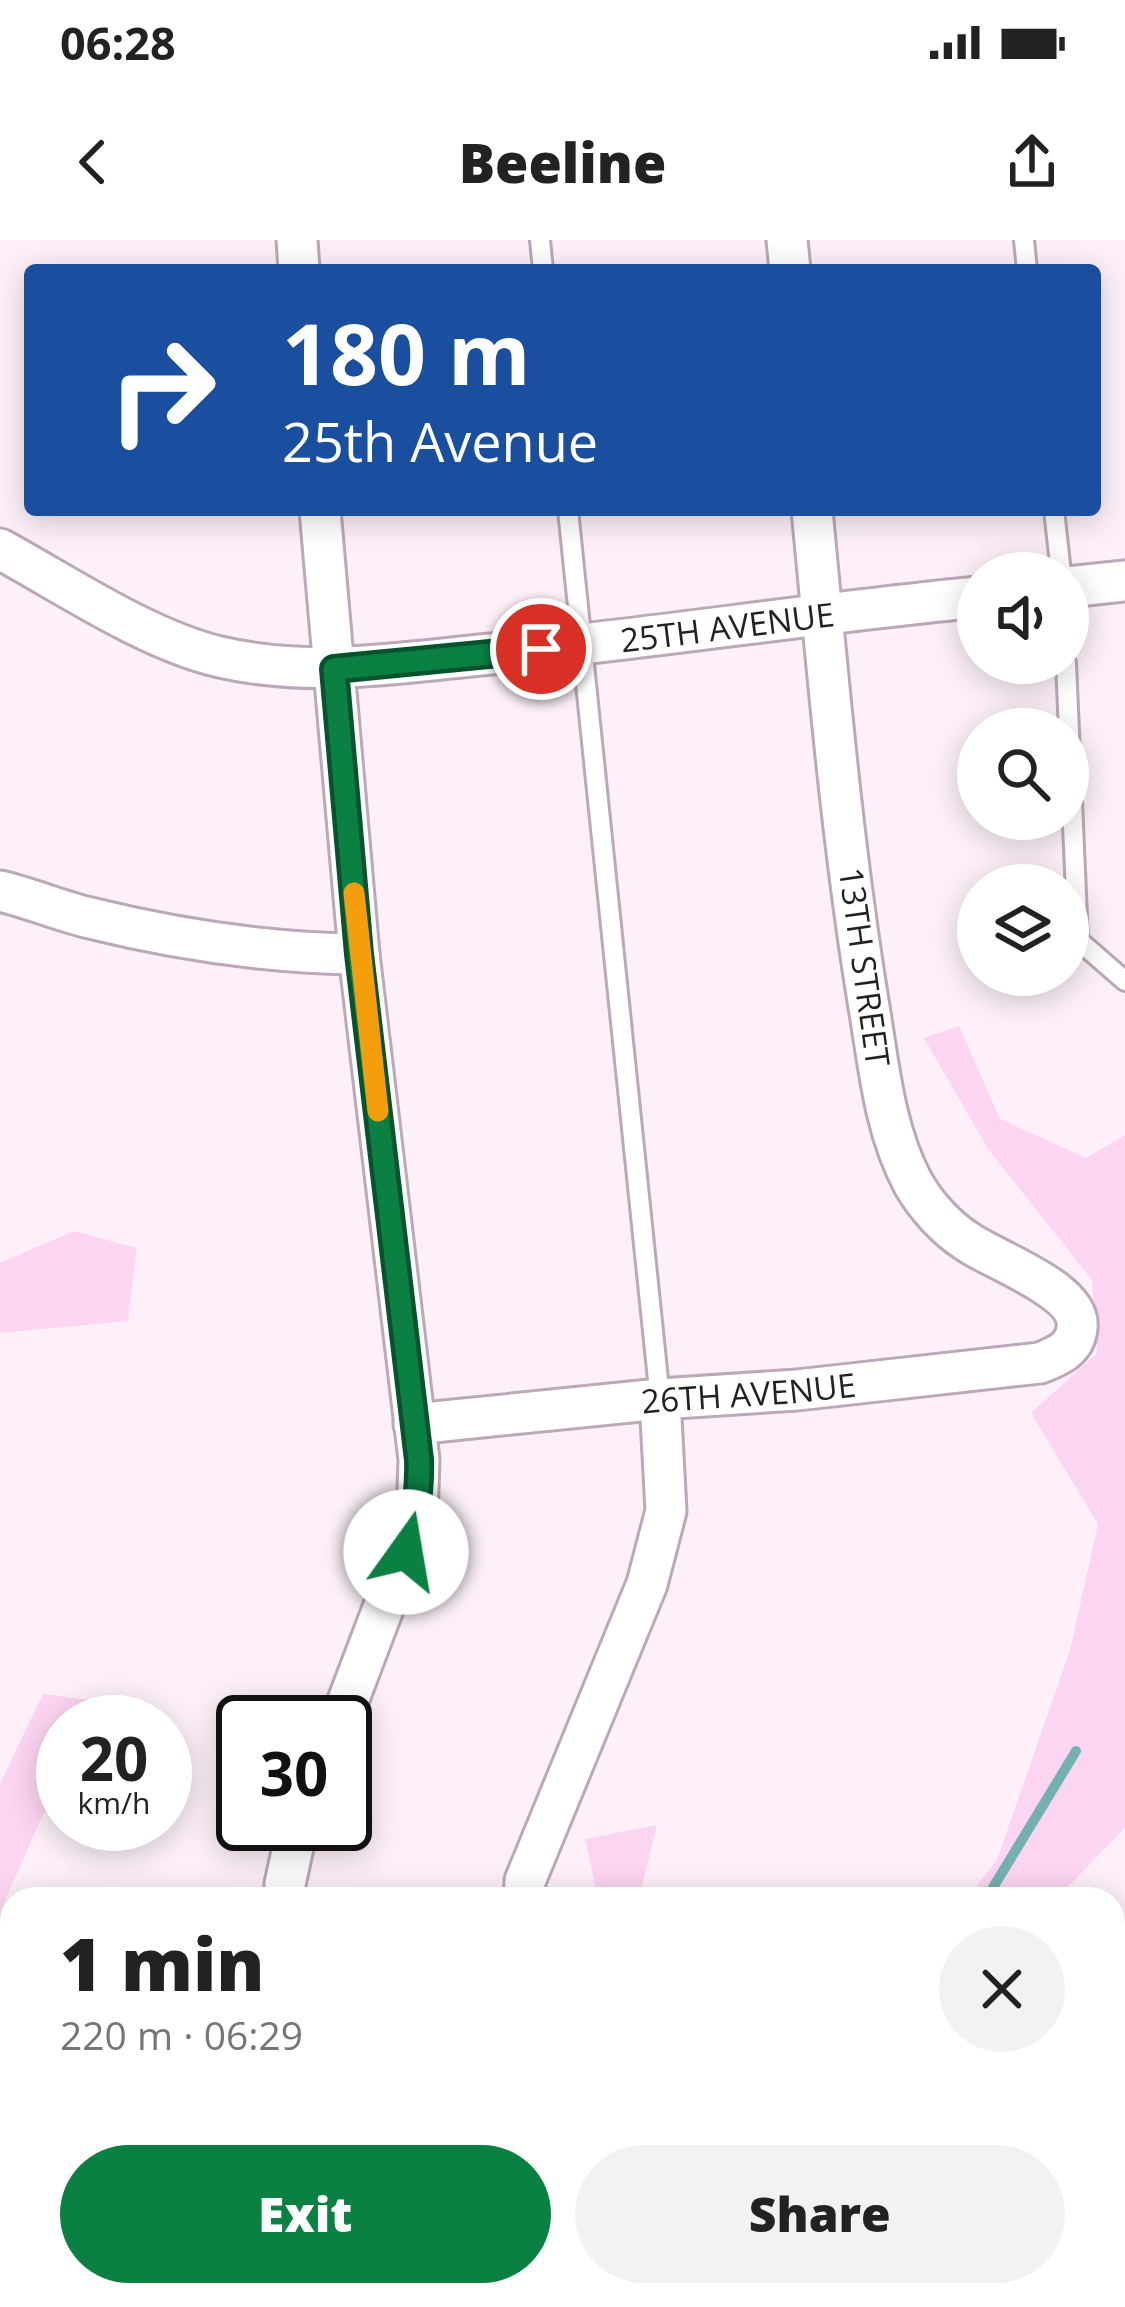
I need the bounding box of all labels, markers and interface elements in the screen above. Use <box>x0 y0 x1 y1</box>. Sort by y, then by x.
text: 06:28 <box>60 12 176 73</box>
text: Beeline <box>459 125 666 199</box>
icon: back <box>60 129 126 195</box>
icon: share <box>999 129 1065 195</box>
text: 180 m <box>282 295 530 410</box>
icon: right <box>84 312 240 468</box>
text: 25th Avenue <box>282 404 598 478</box>
map controls <box>957 552 1089 996</box>
button: sound <box>957 552 1089 684</box>
street label: 25TH AVENUE <box>618 591 837 662</box>
pin <box>490 598 592 700</box>
icon: arrive <box>508 616 574 682</box>
button: search <box>957 708 1089 840</box>
button: layers <box>957 864 1089 996</box>
street label: 13TH STREET <box>829 865 901 1069</box>
street label: 26TH AVENUE <box>639 1361 858 1423</box>
position arrow <box>343 1489 469 1615</box>
speed limit sign: 30 <box>216 1695 372 1851</box>
text: 20 <box>80 1717 148 1799</box>
text: km/h <box>78 1782 150 1823</box>
text: 1 min <box>60 1914 265 2012</box>
button: close <box>939 1926 1065 2052</box>
text: 220 m · 06:29 <box>60 2008 303 2061</box>
button: Exit <box>60 2145 551 2283</box>
button: Share <box>575 2145 1065 2283</box>

